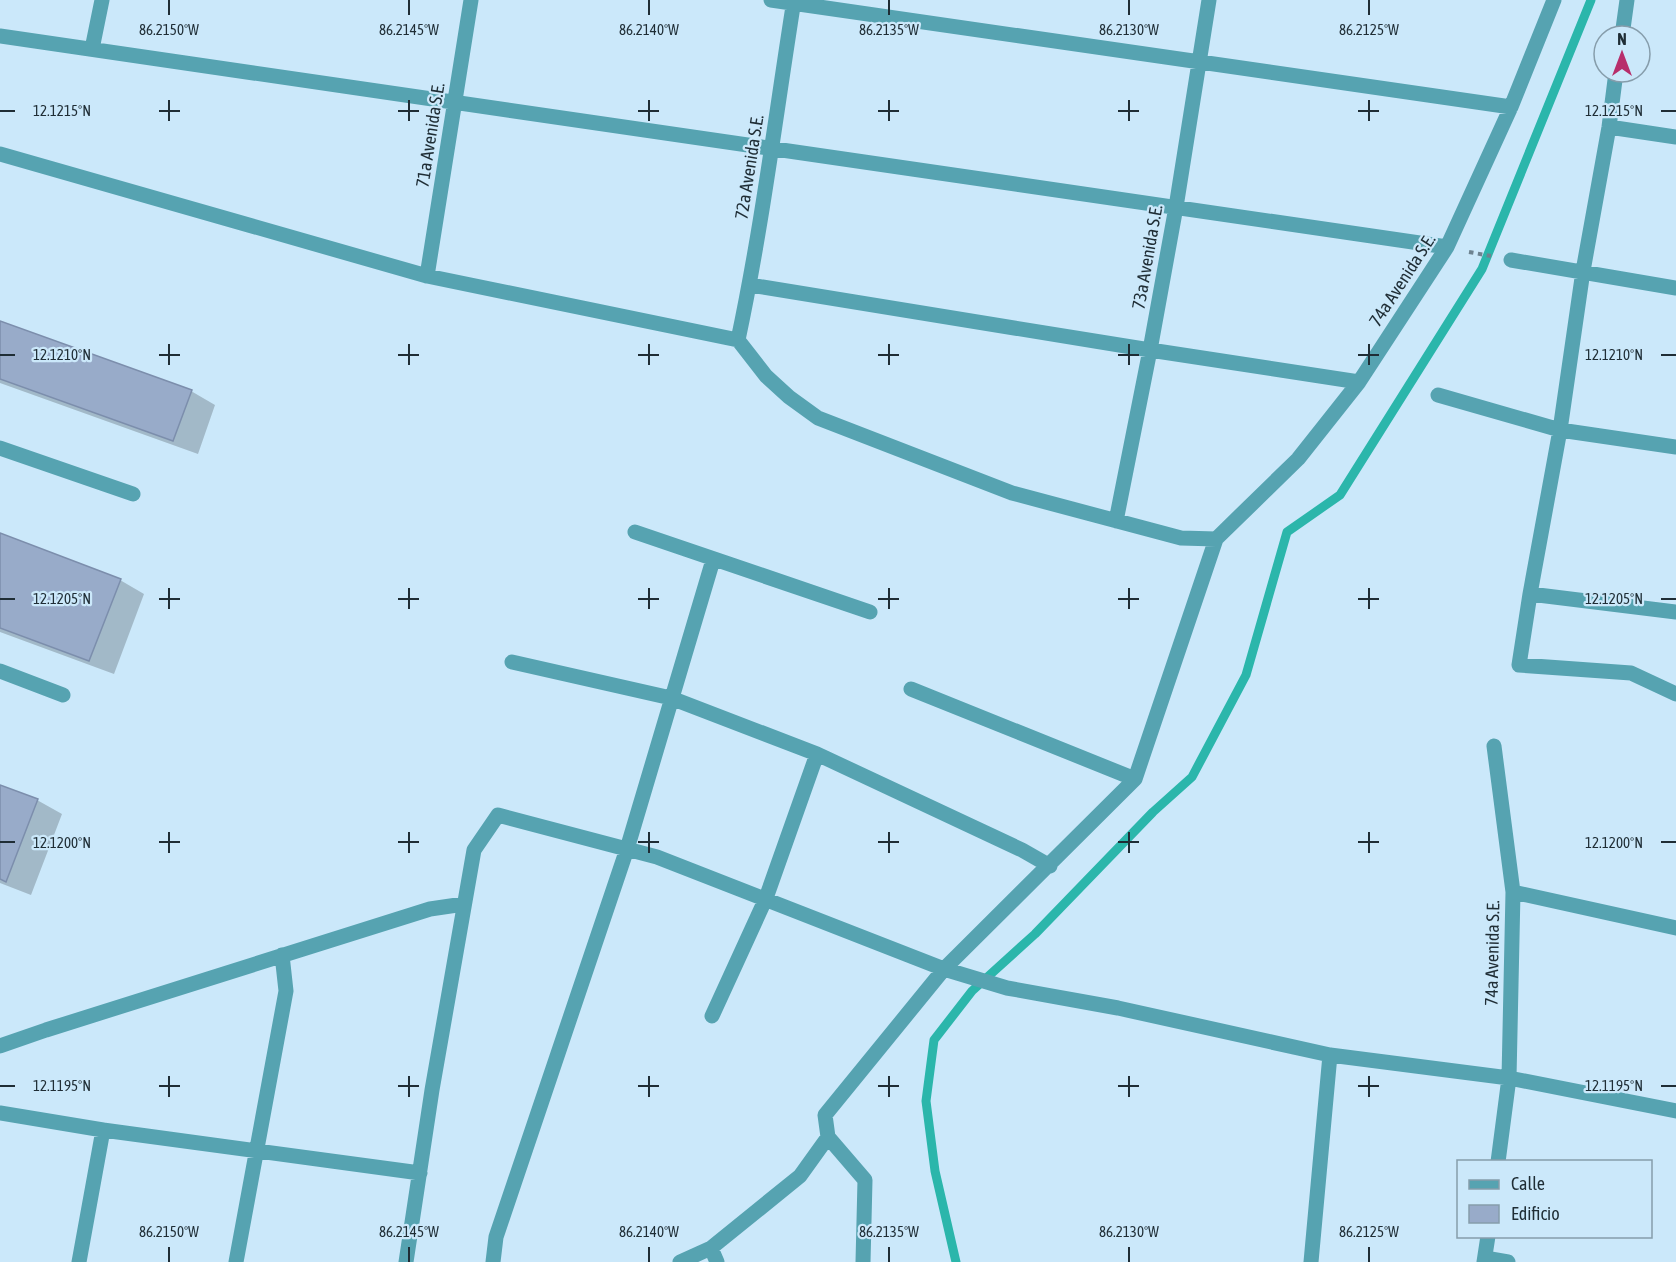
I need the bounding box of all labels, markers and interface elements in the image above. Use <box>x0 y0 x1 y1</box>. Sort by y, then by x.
text: 86.2150°W <box>139 21 199 38</box>
text: 86.2145°W <box>379 21 439 38</box>
text: 86.2140°W <box>619 21 679 38</box>
text: 86.2135°W <box>859 21 919 38</box>
text: 86.2130°W <box>1099 21 1159 38</box>
text: 86.2125°W <box>1339 21 1399 38</box>
north arrow <box>1592 24 1652 84</box>
text: N <box>1617 30 1627 48</box>
street label: 71a Avenida S.E. <box>411 81 449 189</box>
text: 12.1215°N <box>33 102 91 119</box>
text: 12.1215°N <box>1585 102 1643 119</box>
street label: 72a Avenida S.E. <box>730 113 768 221</box>
street label: 73a Avenida S.E. <box>1127 203 1167 311</box>
street label: 74a Avenida S.E. <box>1364 230 1440 330</box>
text: 12.1210°N <box>33 346 91 363</box>
text: 12.1210°N <box>1585 346 1643 363</box>
text: 12.1205°N <box>33 590 91 607</box>
text: 12.1205°N <box>1585 590 1643 607</box>
text: 12.1200°N <box>33 834 91 851</box>
text: 12.1200°N <box>1585 834 1643 851</box>
street label: 74a Avenida S.E. <box>1481 900 1503 1006</box>
text: 12.1195°N <box>33 1077 91 1094</box>
text: 12.1195°N <box>1585 1077 1643 1094</box>
legend <box>1457 1160 1652 1238</box>
text: Calle <box>1511 1173 1545 1194</box>
text: Edificio <box>1511 1203 1560 1224</box>
text: 86.2150°W <box>139 1223 199 1240</box>
text: 86.2145°W <box>379 1223 439 1240</box>
text: 86.2140°W <box>619 1223 679 1240</box>
text: 86.2135°W <box>859 1223 919 1240</box>
text: 86.2130°W <box>1099 1223 1159 1240</box>
text: 86.2125°W <box>1339 1223 1399 1240</box>

